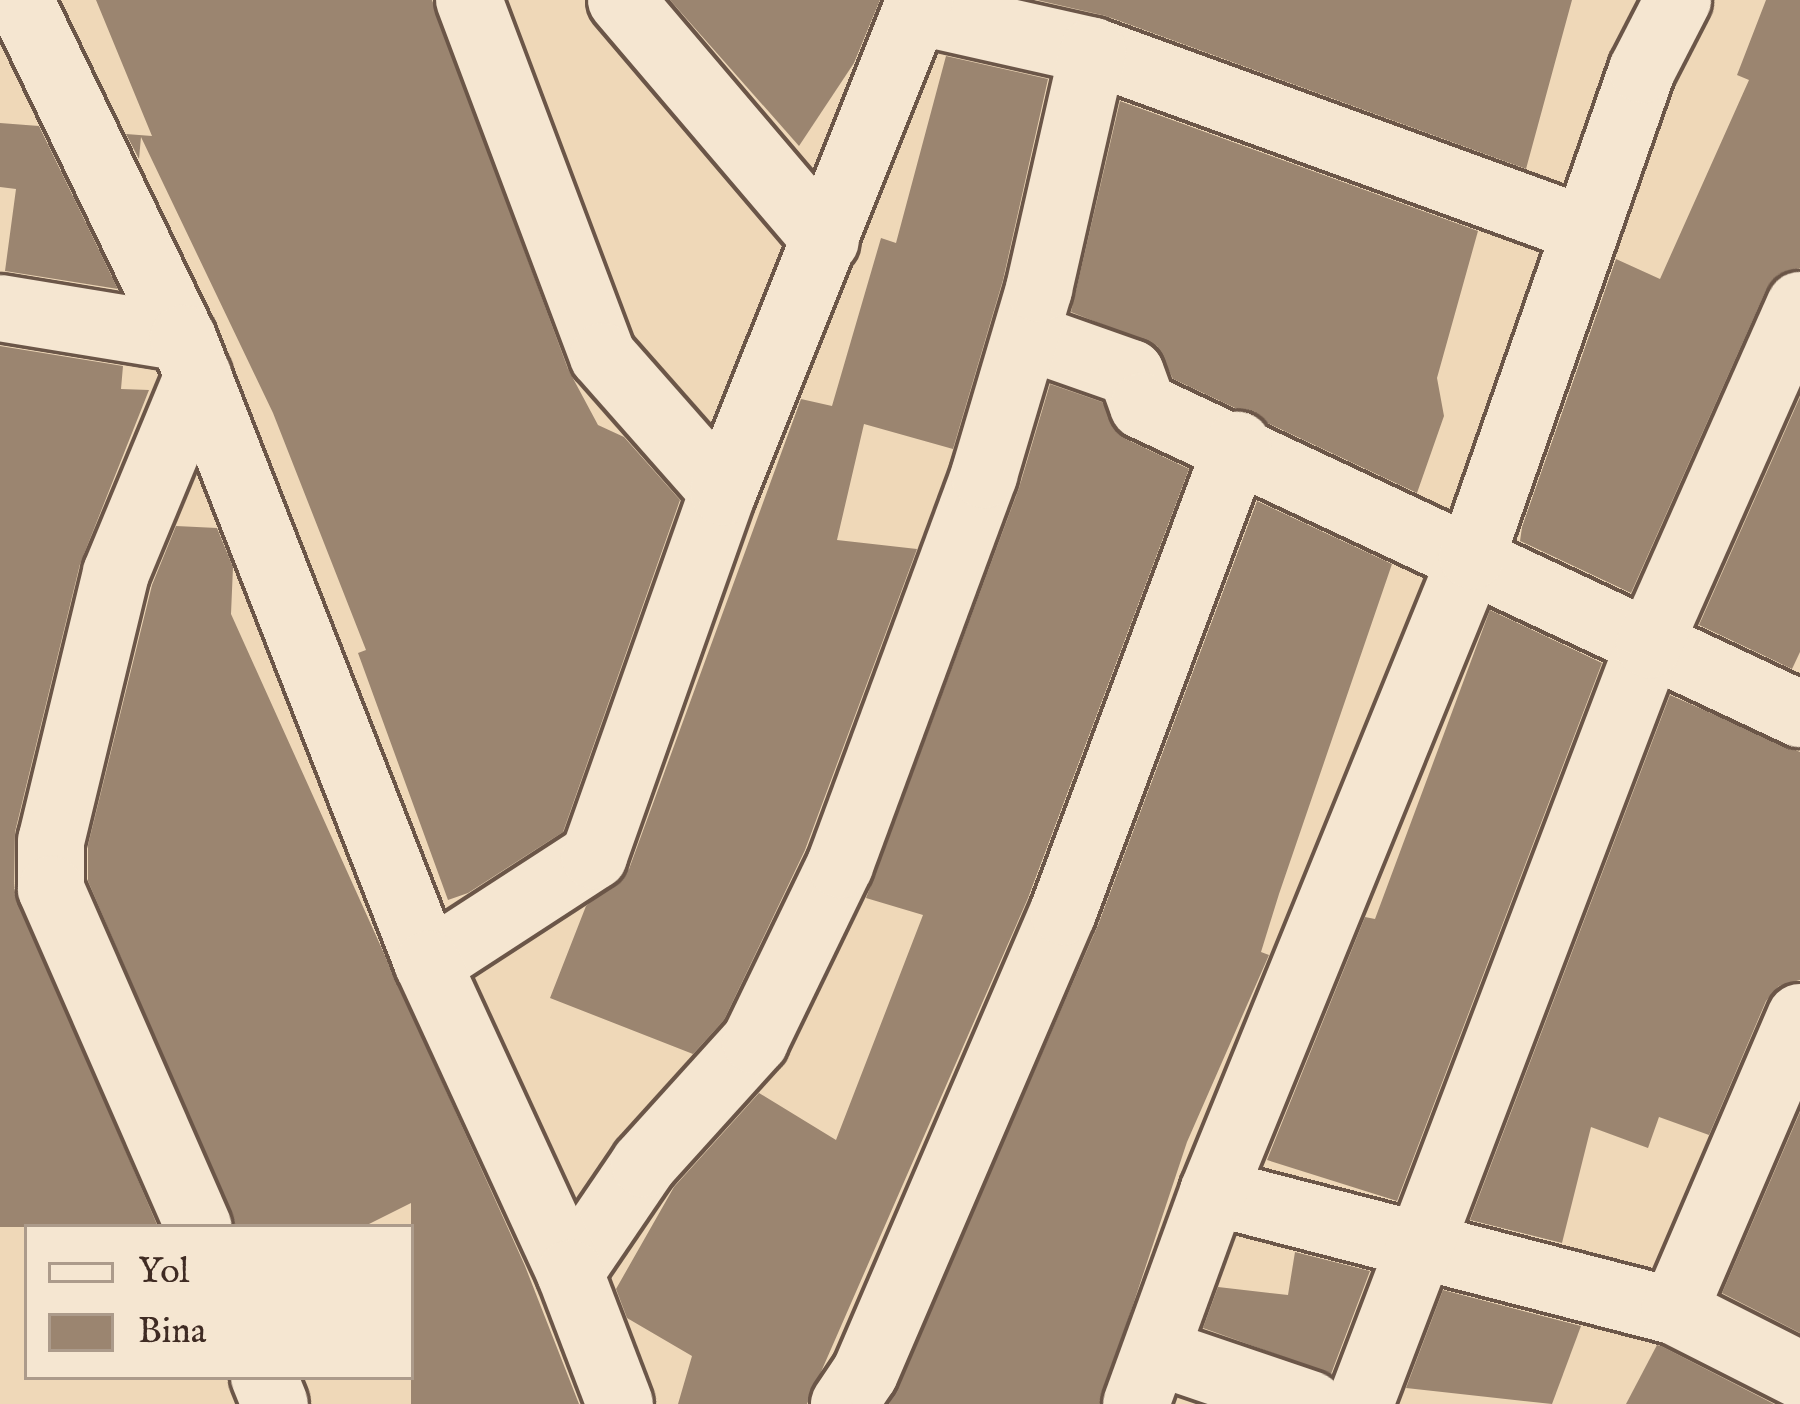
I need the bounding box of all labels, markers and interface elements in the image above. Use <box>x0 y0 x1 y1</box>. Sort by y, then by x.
legend <box>24 1224 414 1380</box>
text: Yol <box>138 1249 189 1295</box>
text: Bina <box>138 1309 206 1355</box>

